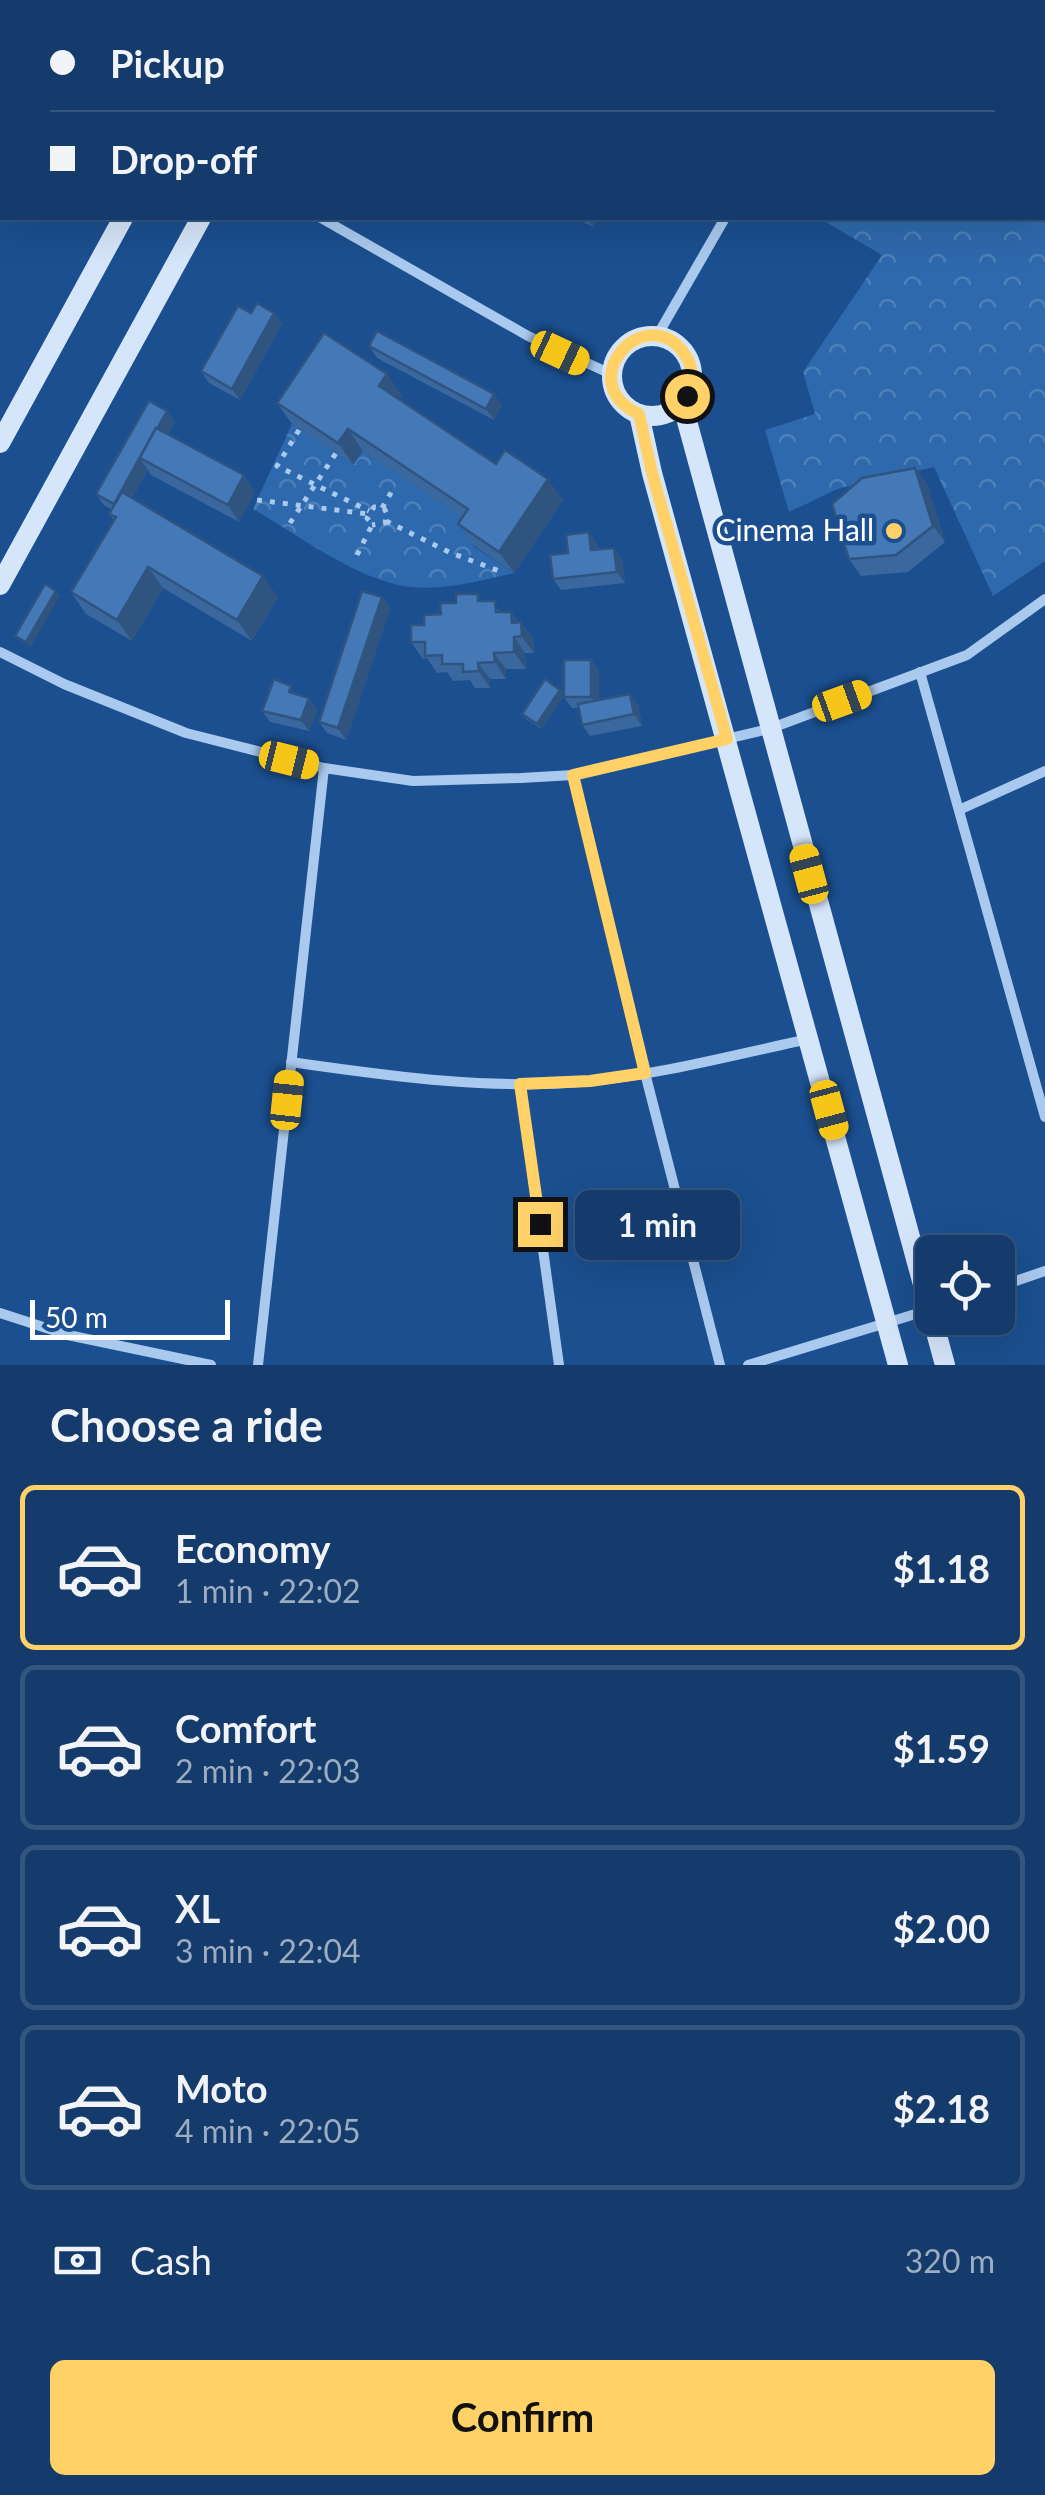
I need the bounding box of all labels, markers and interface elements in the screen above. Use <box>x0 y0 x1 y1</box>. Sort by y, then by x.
text: Pickup <box>110 40 225 86</box>
text: Drop-off <box>110 136 257 182</box>
car <box>526 327 594 379</box>
route start <box>665 374 710 419</box>
place label: Cinema Hall <box>715 511 874 547</box>
marker: Cinema Hall <box>883 520 905 542</box>
car <box>809 677 875 725</box>
car <box>256 738 322 782</box>
car <box>787 841 831 907</box>
car <box>269 1069 305 1131</box>
car <box>807 1077 851 1143</box>
callout: 1 min <box>575 1189 740 1259</box>
route end <box>518 1202 563 1247</box>
text: 1 min <box>618 1205 697 1244</box>
map controls <box>915 1235 1015 1335</box>
button: locate <box>915 1235 1015 1335</box>
scale bar <box>30 1295 230 1340</box>
text: 50 m <box>45 1300 108 1334</box>
text: Choose a ride <box>50 1398 323 1452</box>
icon: car <box>55 1523 145 1613</box>
text: Economy <box>175 1525 330 1571</box>
text: $1.18 <box>893 1545 990 1591</box>
text: 1 min · 22:02 <box>175 1571 361 1610</box>
icon: car <box>55 1703 145 1793</box>
text: Comfort <box>175 1705 316 1751</box>
text: $1.59 <box>893 1725 990 1771</box>
text: 2 min · 22:03 <box>175 1751 361 1790</box>
icon: car <box>55 1883 145 1973</box>
text: XL <box>175 1885 220 1931</box>
text: $2.00 <box>893 1905 990 1951</box>
text: 3 min · 22:04 <box>175 1931 361 1970</box>
icon: car <box>55 2063 145 2153</box>
text: Moto <box>175 2065 268 2111</box>
text: $2.18 <box>893 2085 990 2131</box>
text: 4 min · 22:05 <box>175 2111 361 2150</box>
icon: cash <box>50 2233 105 2288</box>
text: Cash <box>130 2237 212 2283</box>
text: 320 m <box>905 2241 995 2280</box>
button: Confirm <box>50 2360 995 2475</box>

